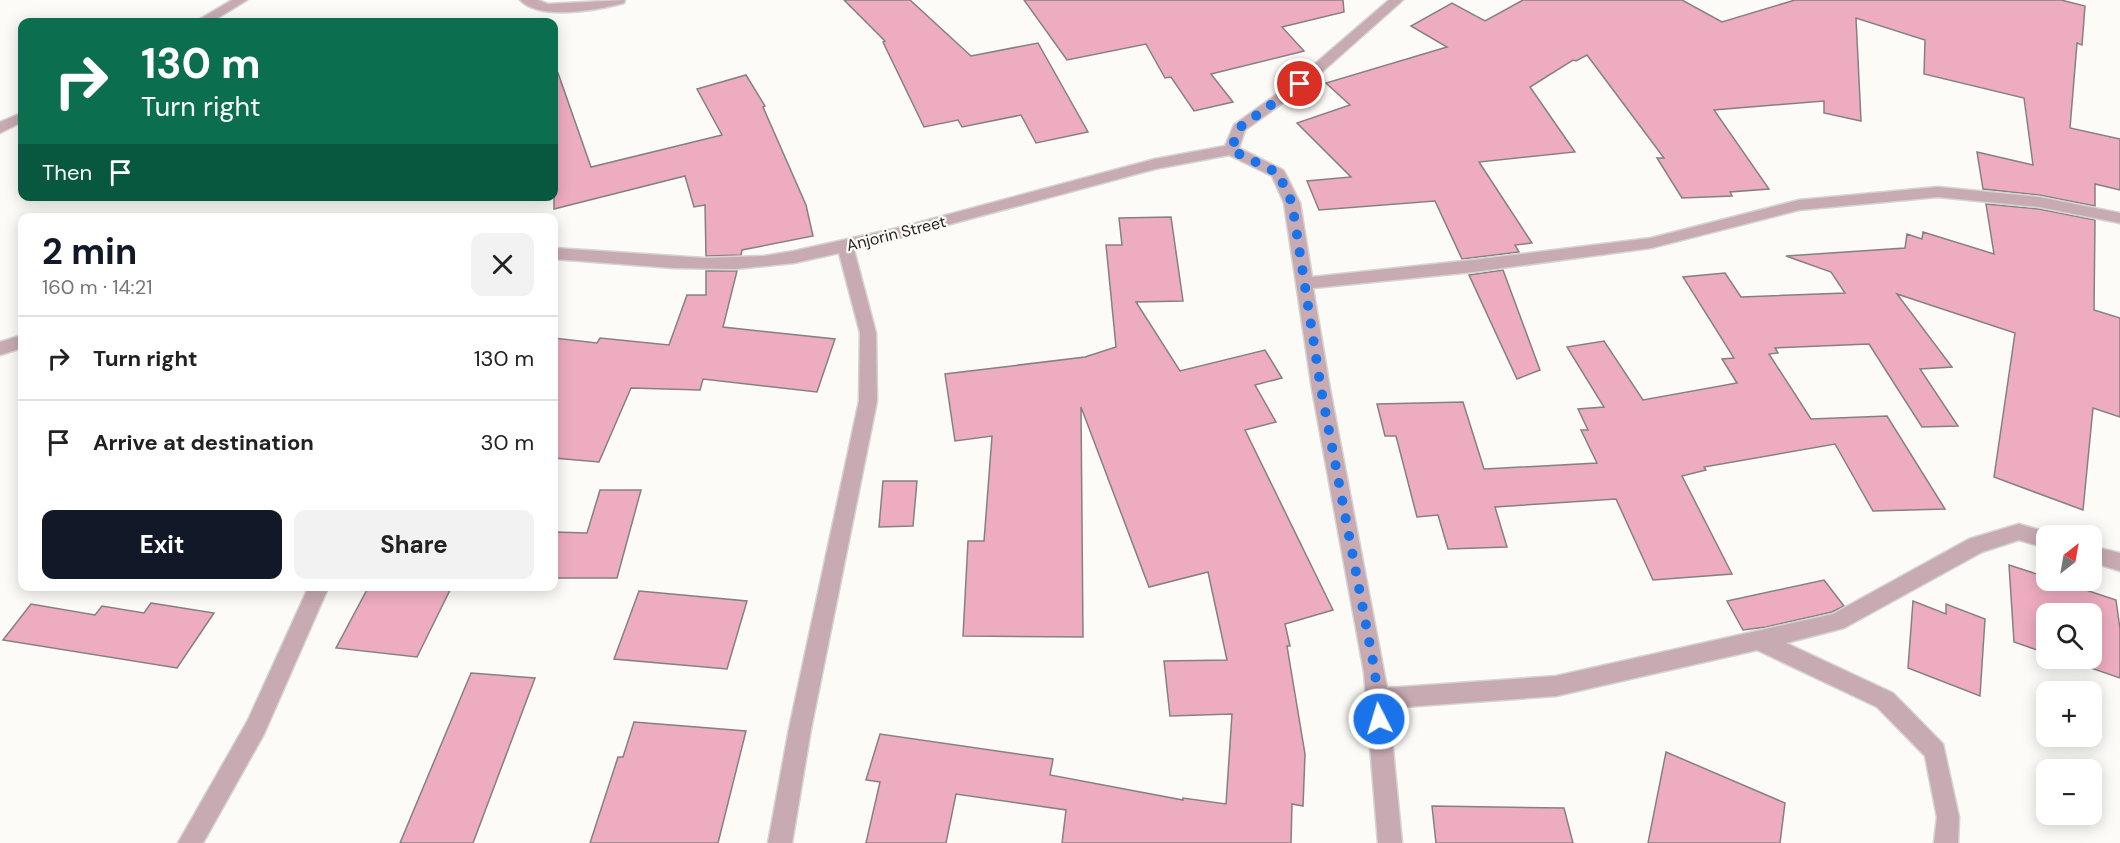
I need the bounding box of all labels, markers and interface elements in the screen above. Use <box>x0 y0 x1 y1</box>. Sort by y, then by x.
text: 130 m <box>141 36 261 91</box>
icon: right <box>42 42 120 120</box>
pin <box>1274 58 1325 109</box>
icon: arrive <box>1283 67 1316 100</box>
text: Turn right <box>141 89 261 124</box>
icon: arrive <box>104 156 137 189</box>
text: Then <box>42 158 92 187</box>
street label: Anjorin Street <box>844 211 948 256</box>
text: 2 min <box>42 228 137 275</box>
button: close <box>471 233 534 296</box>
text: 160 m · 14:21 <box>42 274 152 300</box>
icon: right <box>42 342 75 375</box>
text: Turn right <box>93 344 198 373</box>
text: 130 m <box>474 344 534 373</box>
icon: arrive <box>42 426 75 459</box>
text: Arrive at destination <box>93 428 314 457</box>
text: 30 m <box>480 428 534 457</box>
button: Exit <box>42 510 282 579</box>
button: Share <box>294 510 534 579</box>
north arrow <box>2036 525 2102 591</box>
map controls <box>2036 525 2102 825</box>
button: search <box>2036 603 2102 669</box>
button: + <box>2036 681 2102 747</box>
position arrow <box>1347 687 1411 751</box>
button: − <box>2036 759 2102 825</box>

